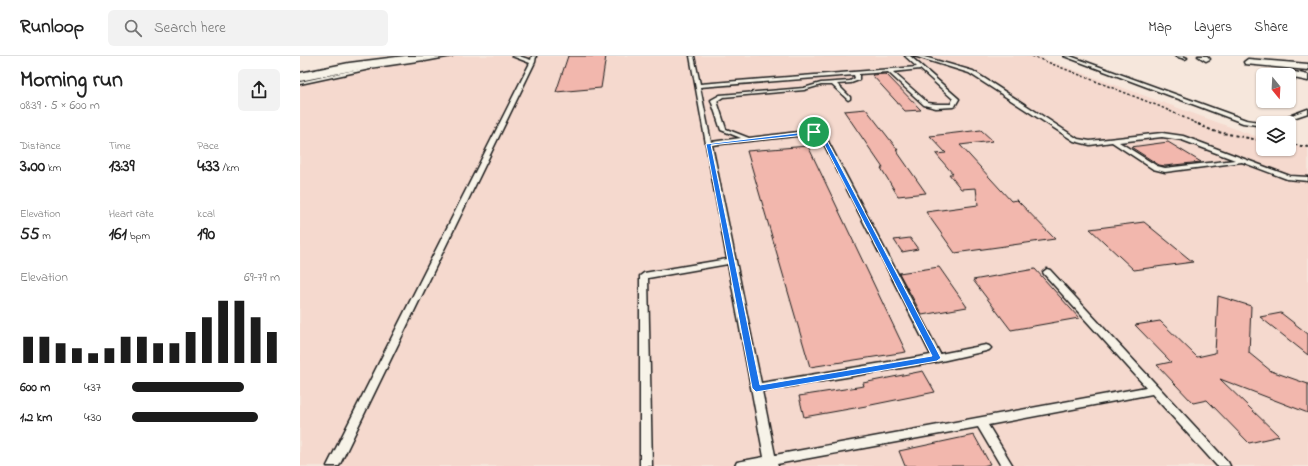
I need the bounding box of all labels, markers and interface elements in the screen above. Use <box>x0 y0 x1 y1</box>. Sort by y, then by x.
search box <box>108 10 388 46</box>
text: Runloop <box>20 14 84 41</box>
icon: search <box>122 17 144 39</box>
text: Search here <box>154 17 226 39</box>
text: Map <box>1148 17 1172 38</box>
text: Layers <box>1194 17 1232 38</box>
text: Share <box>1254 17 1288 38</box>
text: Morning run <box>20 65 123 97</box>
north arrow <box>1256 68 1296 108</box>
map controls <box>1256 68 1296 156</box>
button: share <box>238 69 280 111</box>
text: 08:39 · 5 × 600 m <box>20 96 100 115</box>
pin <box>797 115 831 149</box>
button: layers <box>1256 116 1296 156</box>
icon: arrive <box>803 121 825 143</box>
text: Distance <box>20 138 61 154</box>
text: Time <box>109 138 130 154</box>
text: Pace <box>197 138 219 154</box>
text: 3.00 <box>20 154 45 179</box>
text: 13:39 <box>109 154 135 179</box>
text: 4:33 <box>197 154 220 179</box>
text: km <box>45 160 61 176</box>
text: /km <box>220 160 239 176</box>
text: Elevation <box>20 206 60 222</box>
text: Heart rate <box>109 206 154 222</box>
text: kcal <box>197 206 215 222</box>
text: 55 <box>20 222 39 247</box>
text: 161 <box>109 222 127 247</box>
text: 190 <box>197 222 215 247</box>
text: m <box>39 228 51 244</box>
text: bpm <box>127 228 150 244</box>
text: Elevation <box>20 268 68 287</box>
text: 69–79 m <box>244 268 280 287</box>
text: 600 m <box>20 378 50 397</box>
text: 4:37 <box>84 378 101 397</box>
text: 1.2 km <box>20 408 52 427</box>
text: 4:30 <box>84 408 101 427</box>

